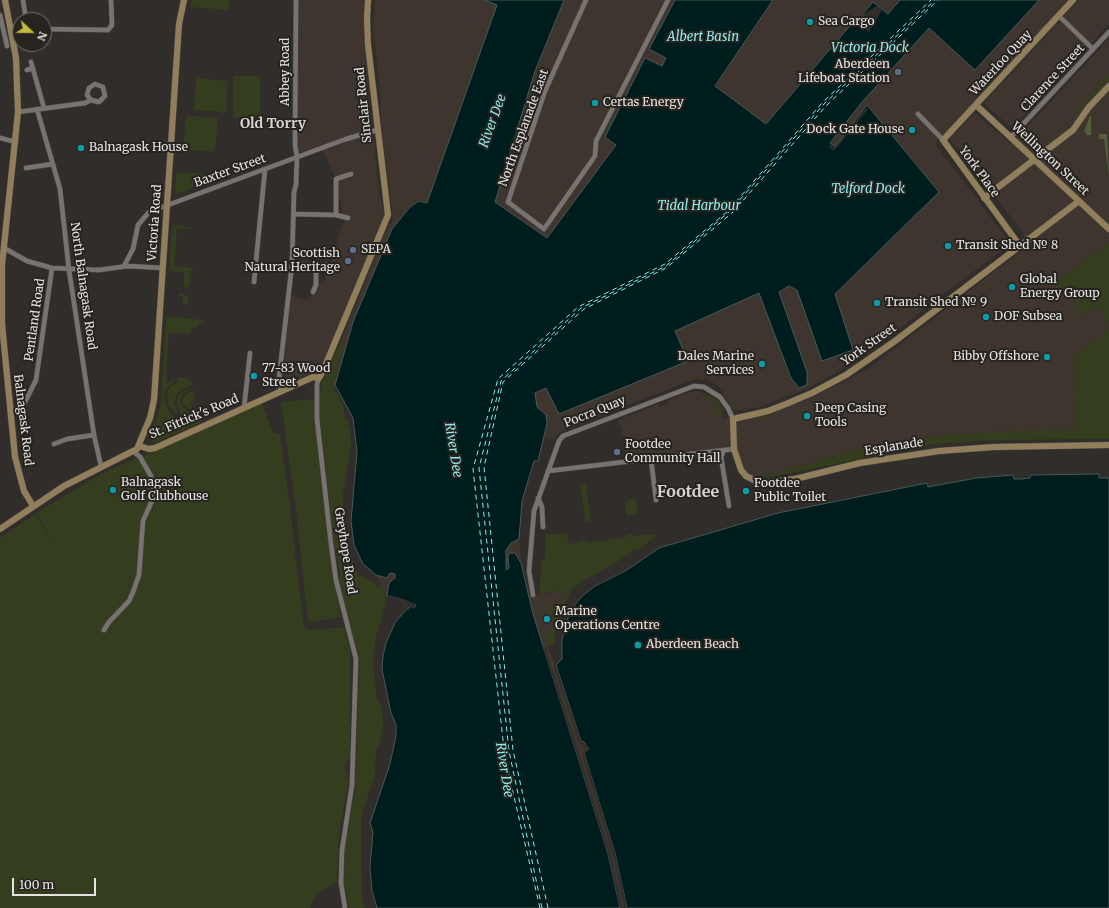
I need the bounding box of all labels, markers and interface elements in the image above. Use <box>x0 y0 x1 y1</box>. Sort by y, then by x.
north arrow <box>12 12 52 52</box>
place label: Sea Cargo <box>818 15 874 29</box>
marker: Sea Cargo <box>805 17 815 27</box>
street label: Waterloo Quay <box>967 27 1035 99</box>
text: N <box>34 29 50 43</box>
water label: Albert Basin <box>667 29 739 45</box>
street label: Abbey Road <box>279 38 293 106</box>
water label: Victoria Dock <box>831 40 909 56</box>
street label: Clarence Street <box>1018 41 1088 115</box>
place label: Aberdeen Lifeboat Station <box>798 58 890 86</box>
street label: Sinclair Road <box>353 66 375 144</box>
street label: North Esplanade East <box>496 67 552 189</box>
marker: Aberdeen Lifeboat Station <box>893 67 903 77</box>
water label: River Dee <box>476 92 510 150</box>
place label: Certas Energy <box>603 96 684 110</box>
marker: Certas Energy <box>590 98 600 108</box>
district label: Old Torry <box>240 116 306 132</box>
street label: Wellington Street <box>1008 119 1092 199</box>
place label: Dock Gate House <box>806 123 904 137</box>
marker: Dock Gate House <box>907 125 917 135</box>
place label: Balnagask House <box>89 141 188 155</box>
marker: Balnagask House <box>76 143 86 153</box>
street label: York Place <box>956 144 1002 200</box>
street label: Baxter Street <box>192 151 268 191</box>
water label: Telford Dock <box>831 181 905 197</box>
street label: Victoria Road <box>145 184 165 262</box>
water label: Tidal Harbour <box>657 198 741 214</box>
street label: North Balnagask Road <box>67 221 99 351</box>
place label: Transit Shed № 8 <box>956 239 1058 253</box>
marker: Transit Shed № 8 <box>943 241 953 251</box>
place label: SEPA <box>361 243 391 257</box>
marker: SEPA <box>348 245 358 255</box>
place label: Scottish Natural Heritage <box>245 247 340 275</box>
marker: Scottish Natural Heritage <box>343 256 353 266</box>
place label: Global Energy Group <box>1020 273 1100 301</box>
street label: Pentland Road <box>22 278 48 362</box>
marker: Global Energy Group <box>1007 282 1017 292</box>
place label: Transit Shed № 9 <box>885 296 987 310</box>
marker: Transit Shed № 9 <box>872 298 882 308</box>
place label: DOF Subsea <box>994 310 1062 324</box>
marker: DOF Subsea <box>981 312 991 322</box>
street label: York Street <box>839 321 899 369</box>
place label: Dales Marine Services <box>678 350 754 378</box>
place label: Bibby Offshore <box>953 350 1039 364</box>
marker: Bibby Offshore <box>1042 352 1052 362</box>
marker: Dales Marine Services <box>757 359 767 369</box>
place label: 77-83 Wood Street <box>262 362 330 390</box>
marker: 77-83 Wood Street <box>249 371 259 381</box>
street label: Balnagask Road <box>10 373 36 467</box>
street label: St. Fittick's Road <box>147 392 241 442</box>
street label: Pocra Quay <box>562 393 628 431</box>
place label: Deep Casing Tools <box>815 402 886 430</box>
marker: Deep Casing Tools <box>802 411 812 421</box>
water label: River Dee <box>441 421 465 479</box>
street label: Esplanade <box>864 435 924 459</box>
place label: Footdee Community Hall <box>625 438 720 466</box>
marker: Footdee Community Hall <box>612 447 622 457</box>
place label: Balnagask Golf Clubhouse <box>121 476 208 504</box>
place label: Footdee Public Toilet <box>754 477 826 505</box>
district label: Footdee <box>657 482 719 502</box>
marker: Balnagask Golf Clubhouse <box>108 485 118 495</box>
marker: Footdee Public Toilet <box>741 486 751 496</box>
street label: Greyhope Road <box>331 507 359 595</box>
place label: Marine Operations Centre <box>555 605 660 633</box>
marker: Marine Operations Centre <box>542 614 552 624</box>
place label: Aberdeen Beach <box>646 638 739 652</box>
marker: Aberdeen Beach <box>633 640 643 650</box>
water label: River Dee <box>492 741 516 799</box>
scale bar <box>14 870 98 896</box>
text: 100 m <box>19 877 54 892</box>

